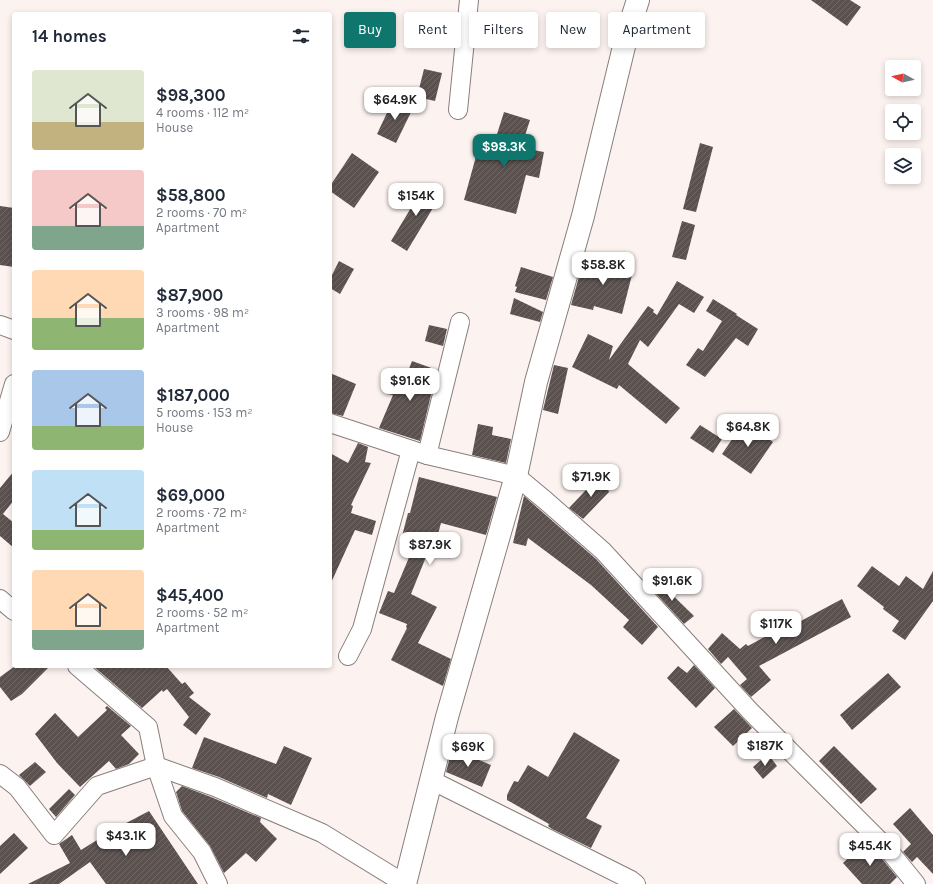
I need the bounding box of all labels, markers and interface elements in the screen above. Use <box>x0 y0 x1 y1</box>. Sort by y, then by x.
chip: Buy <box>344 12 396 48</box>
chip: Rent <box>404 12 461 48</box>
chip: Filters <box>469 12 538 48</box>
chip: New <box>546 12 600 48</box>
chip: Apartment <box>608 12 705 48</box>
icon: filters <box>290 25 312 47</box>
text: 14 homes <box>32 26 107 46</box>
north arrow <box>885 60 921 96</box>
map controls <box>885 60 921 184</box>
text: $98,300 <box>156 85 225 105</box>
icon: home <box>64 86 112 134</box>
pin: $64.9K <box>362 87 428 121</box>
text: $64.9K <box>373 92 417 107</box>
button: locate <box>885 104 921 140</box>
text: 4 rooms · 112 m² <box>156 105 249 120</box>
text: House <box>156 120 193 135</box>
pin: $98.3K <box>471 134 537 168</box>
text: $98.3K <box>482 139 526 154</box>
button: layers <box>885 148 921 184</box>
pin: $154K <box>388 183 444 217</box>
text: $58,800 <box>156 185 225 205</box>
icon: home <box>64 186 112 234</box>
text: $154K <box>397 188 435 203</box>
text: 2 rooms · 70 m² <box>156 205 247 220</box>
text: Apartment <box>156 220 219 235</box>
pin: $58.8K <box>570 252 636 286</box>
text: $58.8K <box>581 257 625 272</box>
text: $87,900 <box>156 285 223 305</box>
icon: home <box>64 286 112 334</box>
text: 3 rooms · 98 m² <box>156 305 249 320</box>
text: Apartment <box>156 320 219 335</box>
pin: $91.6K <box>377 368 443 402</box>
text: $91.6K <box>390 373 430 388</box>
text: $187,000 <box>156 385 230 405</box>
icon: home <box>64 386 112 434</box>
text: 5 rooms · 153 m² <box>156 405 253 420</box>
pin: $64.8K <box>715 414 781 448</box>
text: $64.8K <box>726 419 770 434</box>
text: House <box>156 420 193 435</box>
pin: $71.9K <box>558 464 624 498</box>
text: $71.9K <box>571 469 611 484</box>
text: $69,000 <box>156 485 225 505</box>
icon: home <box>64 486 112 534</box>
text: 2 rooms · 72 m² <box>156 505 247 520</box>
text: Apartment <box>156 520 219 535</box>
pin: $87.9K <box>397 532 463 566</box>
text: $87.9K <box>408 537 452 552</box>
pin: $91.6K <box>639 568 705 602</box>
text: $91.6K <box>652 573 692 588</box>
text: $45,400 <box>156 585 224 605</box>
icon: home <box>64 586 112 634</box>
text: 2 rooms · 52 m² <box>156 605 248 620</box>
pin: $117K <box>748 611 804 645</box>
text: $117K <box>759 616 793 631</box>
text: Apartment <box>156 620 219 635</box>
pin: $187K <box>737 733 793 767</box>
pin: $69K <box>444 734 492 768</box>
text: $187K <box>747 738 783 753</box>
text: $69K <box>451 739 485 754</box>
pin: $43.1K <box>93 823 159 857</box>
text: $43.1K <box>106 828 146 843</box>
pin: $45.4K <box>837 833 903 867</box>
text: $45.4K <box>848 838 892 853</box>

